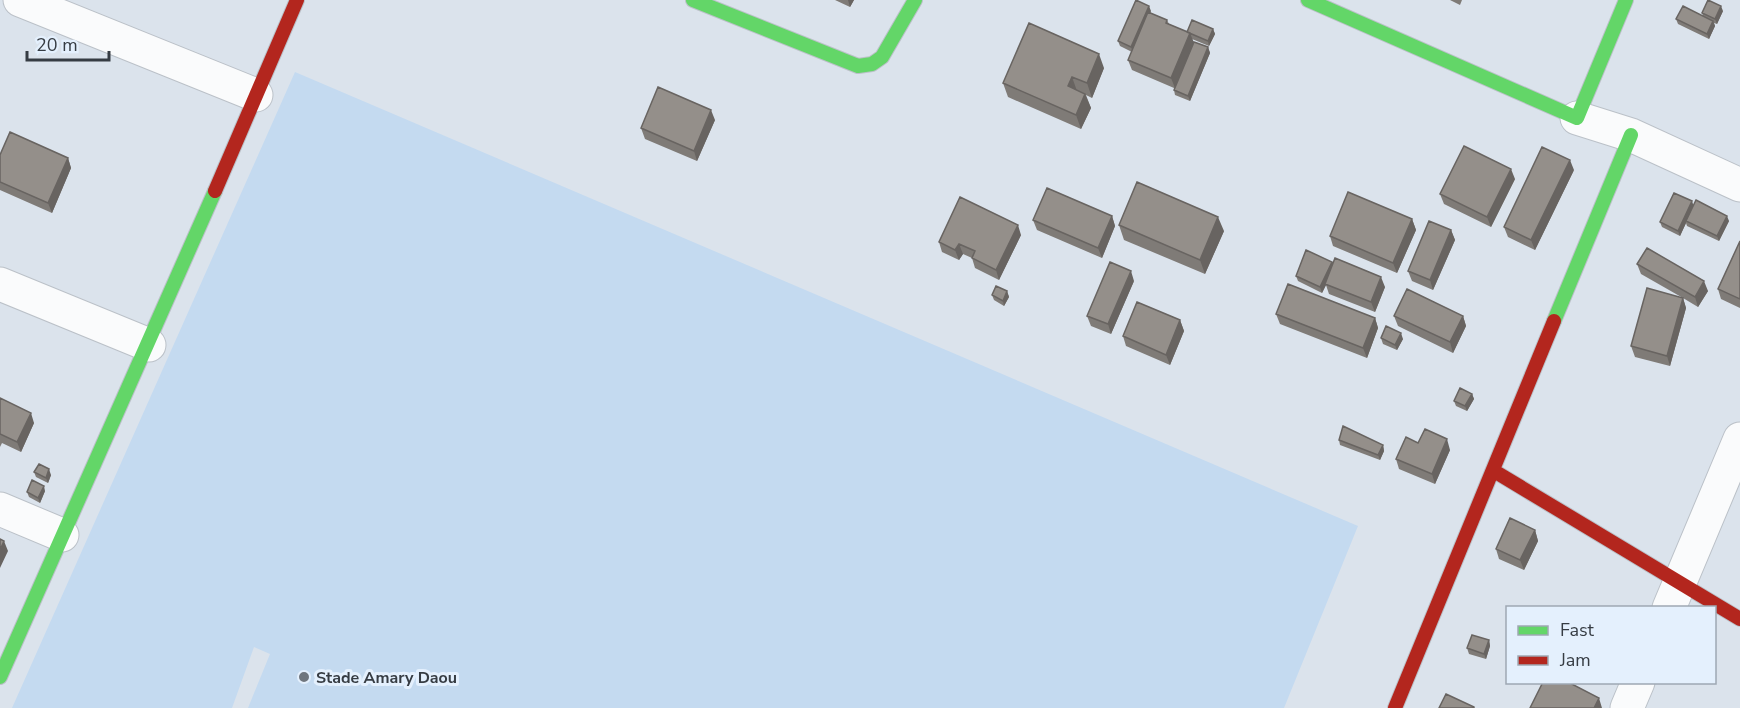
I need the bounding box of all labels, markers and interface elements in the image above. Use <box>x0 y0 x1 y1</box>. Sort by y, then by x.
scale bar <box>27 24 110 62</box>
text: 20 m <box>36 33 78 57</box>
legend <box>1506 606 1716 684</box>
text: Fast <box>1560 618 1595 642</box>
text: Jam <box>1559 648 1591 672</box>
place label: Stade Amary Daou <box>316 667 457 689</box>
marker: Stade Amary Daou <box>297 670 311 684</box>

